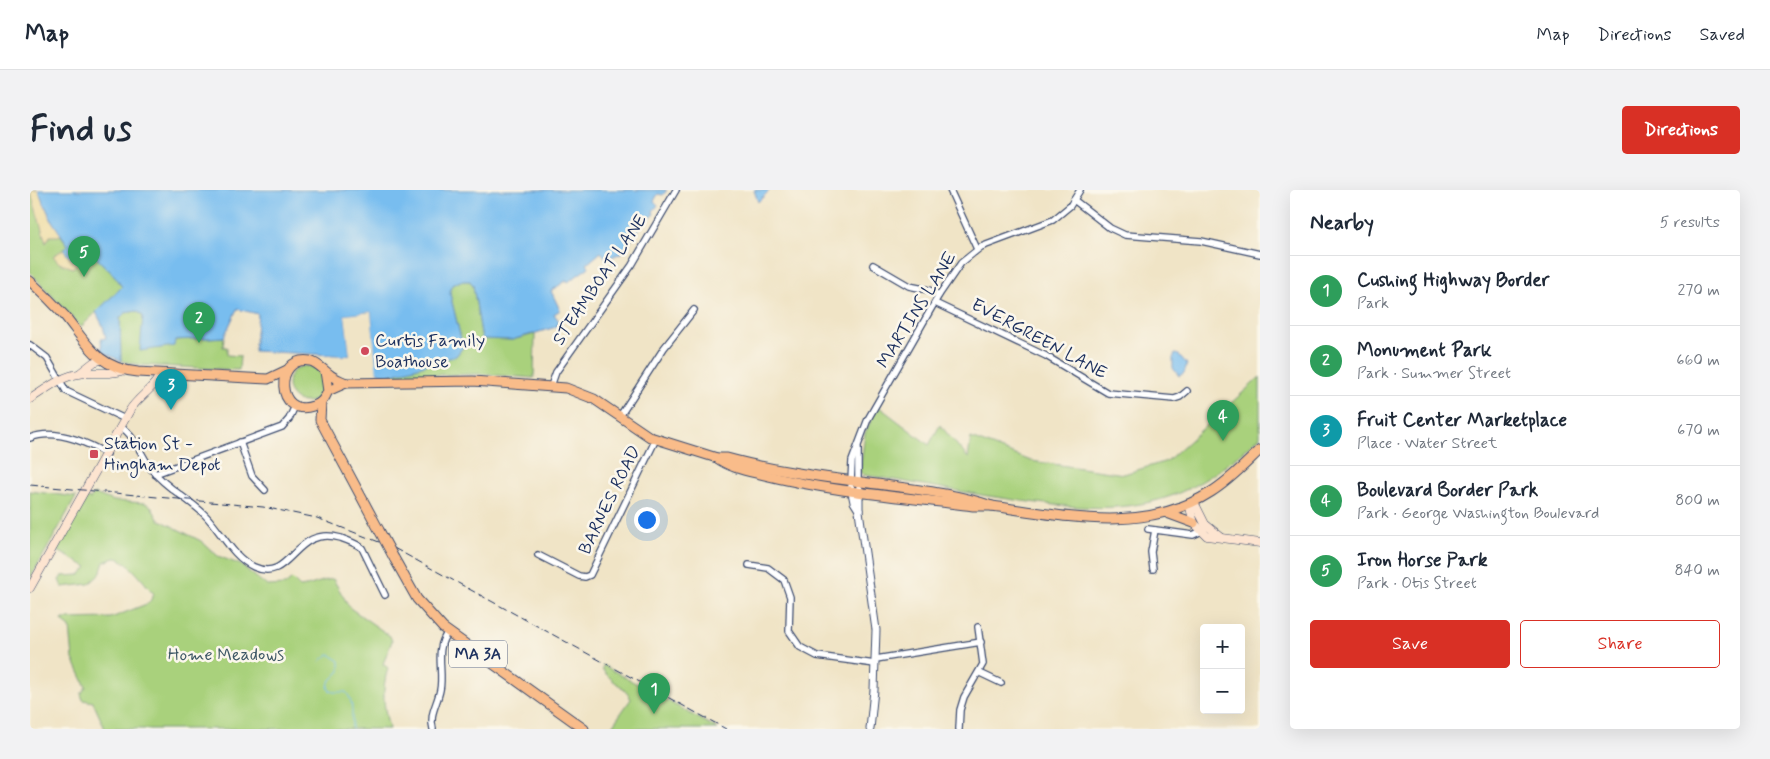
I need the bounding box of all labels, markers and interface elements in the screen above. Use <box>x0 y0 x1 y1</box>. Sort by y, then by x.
text: Map <box>25 19 69 50</box>
text: Map <box>1537 23 1570 47</box>
text: Directions <box>1598 23 1672 47</box>
text: Saved <box>1700 23 1745 47</box>
button: Directions <box>1622 106 1740 154</box>
text: Find us <box>30 107 132 153</box>
text: Nearby <box>1310 209 1374 237</box>
street label: STEAMBOAT LANE <box>547 210 653 350</box>
text: 5 results <box>1660 212 1720 233</box>
pin: 5 <box>68 236 100 277</box>
street label: MARTINS LANE <box>872 247 963 373</box>
text: Cushing Highway Border <box>1357 268 1549 293</box>
text: 1 <box>1322 280 1330 301</box>
text: 270 m <box>1677 280 1720 301</box>
street label: EVERGREEN LANE <box>967 293 1111 385</box>
text: Park <box>1357 293 1389 314</box>
pin: 2 <box>183 302 215 343</box>
place label: Curtis Family Boathouse <box>375 329 485 374</box>
text: Monument Park <box>1357 338 1492 363</box>
marker: Curtis Family Boathouse <box>359 345 371 357</box>
text: 2 <box>1322 350 1330 371</box>
text: 660 m <box>1676 350 1720 371</box>
text: Park · Summer Street <box>1357 363 1511 384</box>
pin: 3 <box>155 369 187 410</box>
pin: 4 <box>1207 400 1239 441</box>
text: Fruit Center Marketplace <box>1357 408 1567 433</box>
text: 3 <box>1322 420 1330 441</box>
text: 670 m <box>1677 420 1720 441</box>
place label: Station St - Hingham Depot <box>104 432 221 478</box>
text: Place · Water Street <box>1357 433 1497 454</box>
street label: BARNES ROAD <box>573 441 647 559</box>
marker: Station St - Hingham Depot <box>88 448 100 460</box>
text: Boulevard Border Park <box>1357 478 1538 503</box>
text: 4 <box>1321 490 1331 511</box>
text: 800 m <box>1675 490 1720 511</box>
text: Park · George Washington Boulevard <box>1357 503 1599 524</box>
your location <box>634 507 660 533</box>
text: Iron Horse Park <box>1357 548 1488 573</box>
text: 5 <box>1321 560 1331 581</box>
text: 840 m <box>1675 560 1720 581</box>
text: Park · Otis Street <box>1357 573 1477 594</box>
button: Save <box>1310 620 1510 668</box>
button: Share <box>1520 620 1720 668</box>
map controls <box>1200 624 1245 714</box>
button: + <box>1200 624 1245 669</box>
road number: MA 3A <box>449 640 507 668</box>
park label: Home Meadows <box>168 643 284 667</box>
button: − <box>1200 669 1245 714</box>
pin: 1 <box>638 673 670 714</box>

